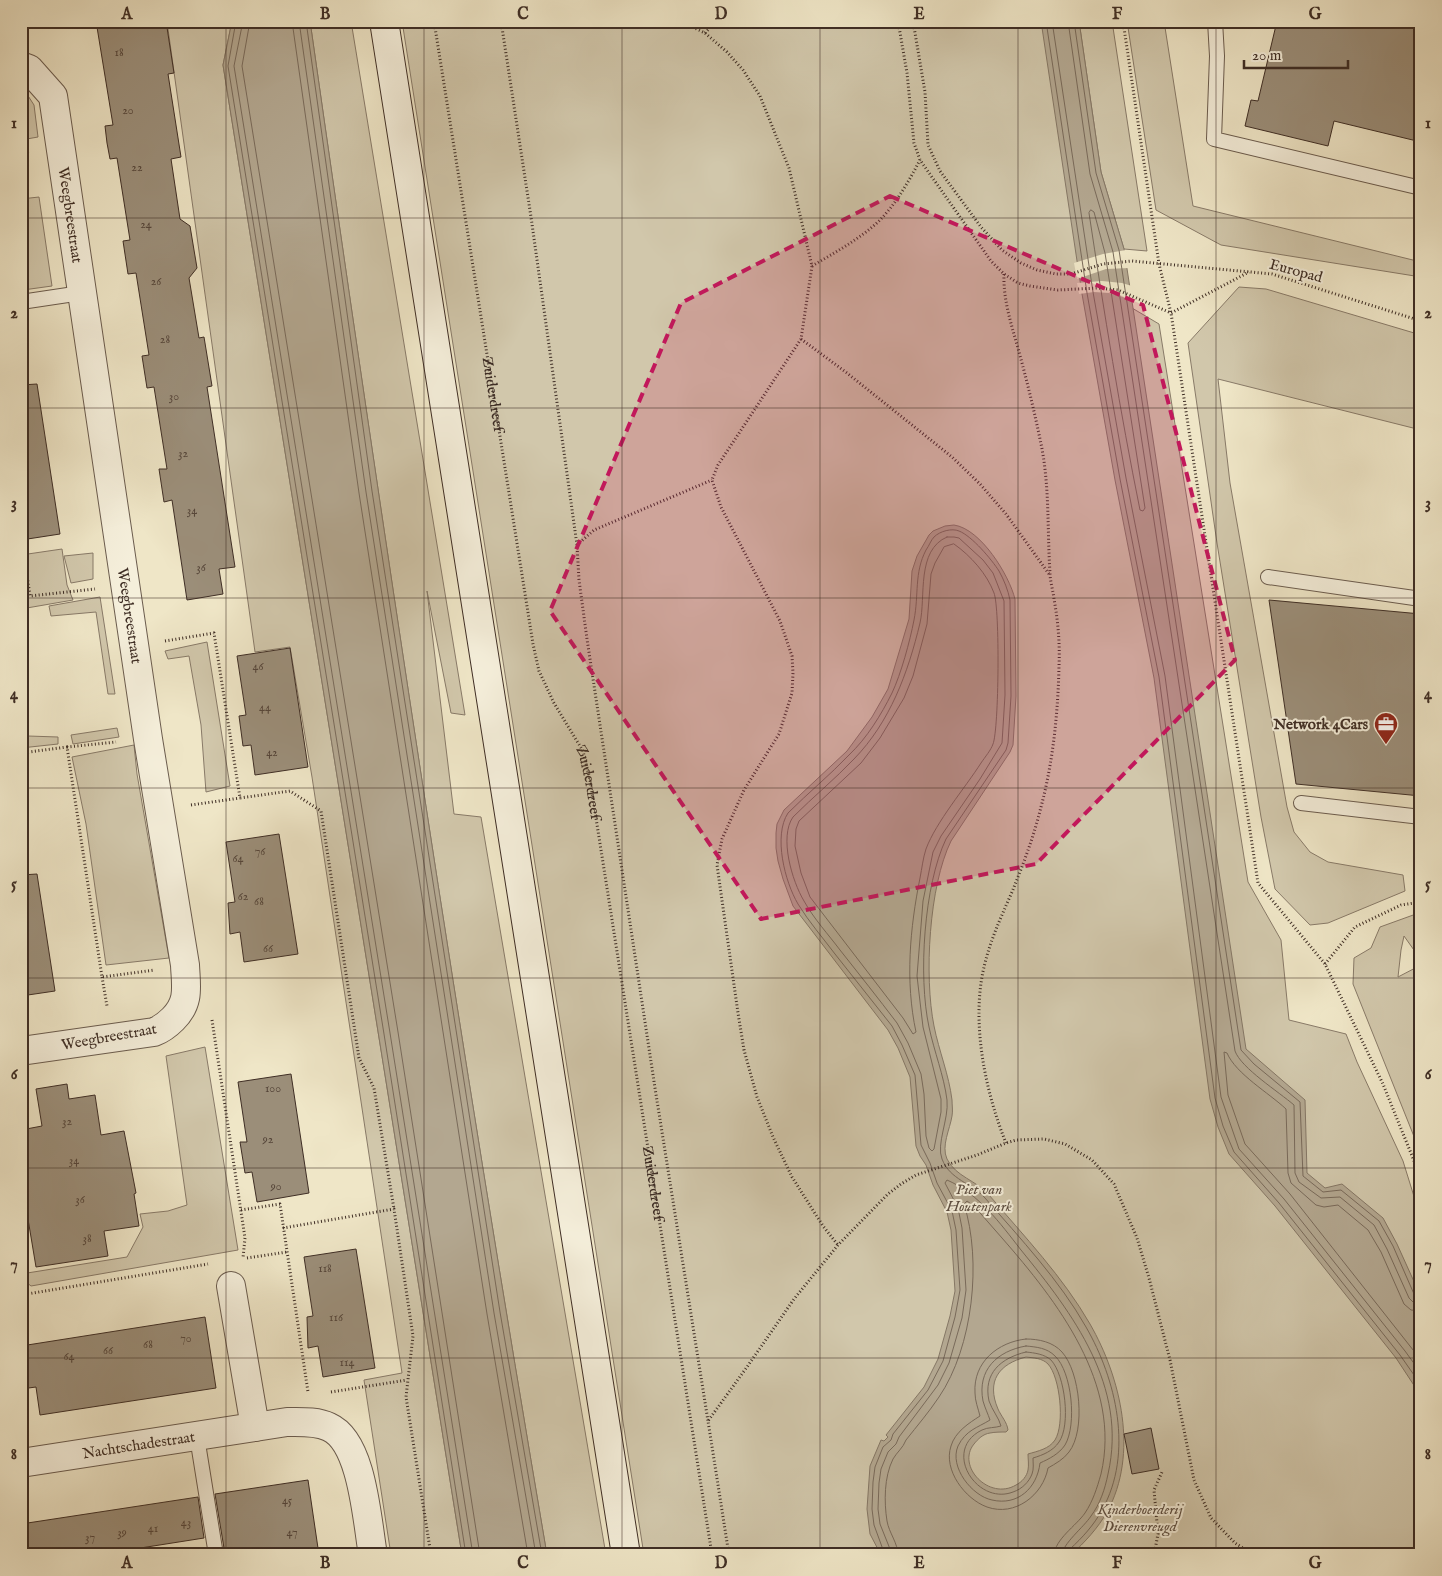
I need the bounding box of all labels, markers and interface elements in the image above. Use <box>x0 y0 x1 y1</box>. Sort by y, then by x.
text: A <box>121 5 134 25</box>
text: B <box>320 5 331 25</box>
text: C <box>517 5 529 25</box>
text: D <box>715 5 728 25</box>
text: E <box>913 5 925 25</box>
text: F <box>1112 5 1123 25</box>
text: G <box>1309 5 1322 25</box>
scale bar <box>1244 38 1348 70</box>
house number: 18 <box>114 45 124 60</box>
text: 20 m <box>1252 46 1282 65</box>
house number: 20 <box>122 103 134 118</box>
text: 1 <box>11 114 17 134</box>
text: 1 <box>1425 114 1431 134</box>
house number: 22 <box>131 160 143 175</box>
street label: Weegbreestraat <box>54 166 87 264</box>
house number: 24 <box>140 217 152 232</box>
street label: Europad <box>1267 255 1326 287</box>
house number: 26 <box>151 274 162 289</box>
text: 2 <box>10 304 18 324</box>
text: 2 <box>1424 304 1432 324</box>
house number: 28 <box>160 332 170 347</box>
street label: Zuiderdreef <box>478 356 509 436</box>
house number: 30 <box>169 389 179 404</box>
house number: 32 <box>178 446 188 461</box>
text: 3 <box>11 494 17 514</box>
text: 3 <box>1425 494 1431 514</box>
house number: 34 <box>187 503 197 518</box>
house number: 36 <box>196 560 207 575</box>
street label: Weegbreestraat <box>113 566 146 665</box>
house number: 46 <box>253 659 264 674</box>
text: 4 <box>10 685 19 705</box>
text: 4 <box>1424 685 1433 705</box>
house number: 44 <box>259 700 271 715</box>
office icon: Network 4Cars <box>1373 711 1399 745</box>
place label: Network 4Cars <box>1273 715 1369 734</box>
street label: Zuiderdreef <box>572 741 606 823</box>
house number: 42 <box>266 745 278 760</box>
house number: 76 <box>255 844 266 859</box>
house number: 64 <box>233 851 244 866</box>
text: 5 <box>11 875 17 895</box>
text: 5 <box>1425 875 1431 895</box>
house number: 62 <box>238 889 249 904</box>
house number: 68 <box>254 894 264 909</box>
house number: 66 <box>263 941 274 956</box>
street label: Weegbreestraat <box>60 1019 158 1055</box>
text: 6 <box>11 1065 19 1085</box>
text: 6 <box>1425 1065 1433 1085</box>
house number: 100 <box>265 1081 281 1096</box>
house number: 32 <box>62 1114 72 1129</box>
house number: 92 <box>262 1132 274 1147</box>
street label: Zuiderdreef <box>638 1145 669 1225</box>
house number: 34 <box>69 1153 79 1168</box>
house number: 90 <box>269 1179 282 1194</box>
park label: Piet van Houtenpark <box>945 1180 1012 1216</box>
house number: 36 <box>75 1192 86 1207</box>
house number: 38 <box>82 1231 92 1246</box>
text: 7 <box>10 1255 18 1275</box>
text: 7 <box>1424 1255 1432 1275</box>
house number: 118 <box>318 1261 332 1276</box>
house number: 116 <box>329 1310 344 1325</box>
house number: 70 <box>180 1331 192 1346</box>
house number: 68 <box>143 1337 153 1352</box>
house number: 66 <box>103 1343 114 1358</box>
house number: 64 <box>64 1349 75 1364</box>
house number: 114 <box>340 1355 355 1370</box>
street label: Nachtschadestraat <box>81 1427 196 1463</box>
text: 8 <box>11 1445 17 1465</box>
text: 8 <box>1425 1445 1431 1465</box>
house number: 45 <box>282 1493 293 1508</box>
park label: Kinderboerderij Dierenvreugd <box>1096 1500 1185 1537</box>
house number: 43 <box>181 1515 191 1530</box>
house number: 41 <box>148 1521 158 1536</box>
house number: 39 <box>117 1525 127 1540</box>
house number: 47 <box>286 1525 298 1540</box>
house number: 37 <box>85 1530 95 1545</box>
text: A <box>121 1554 134 1574</box>
text: B <box>320 1554 331 1574</box>
text: C <box>517 1554 529 1574</box>
text: D <box>715 1554 728 1574</box>
text: E <box>913 1554 925 1574</box>
text: F <box>1112 1554 1123 1574</box>
text: G <box>1309 1554 1322 1574</box>

